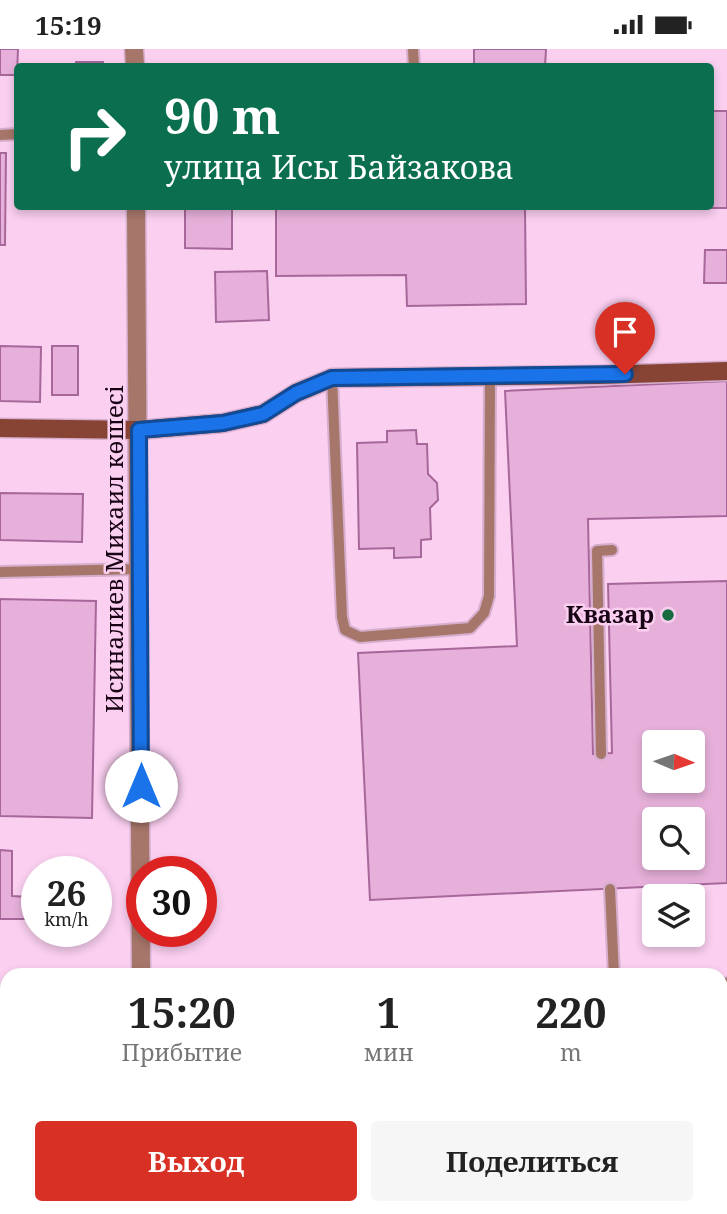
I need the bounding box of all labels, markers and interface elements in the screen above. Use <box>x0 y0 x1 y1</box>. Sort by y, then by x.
text: 15:19 <box>35 7 102 43</box>
text: 90 m <box>164 82 280 148</box>
icon: right <box>49 91 140 182</box>
text: улица Исы Байзакова <box>164 145 514 188</box>
pin <box>595 302 655 374</box>
icon: arrive <box>606 313 644 351</box>
street label: Исиналиев Михаил көшесі <box>97 385 130 713</box>
place label: Квазар <box>566 597 654 630</box>
marker: Квазар <box>660 607 676 623</box>
north arrow <box>642 730 705 793</box>
map controls <box>642 730 705 947</box>
position arrow <box>104 749 178 823</box>
button: search <box>642 807 705 870</box>
speed limit sign: 30 <box>126 856 217 947</box>
text: 26 <box>47 869 86 916</box>
button: layers <box>642 884 705 947</box>
text: km/h <box>44 907 89 931</box>
text: 15:20 <box>128 983 236 1040</box>
text: 1 <box>377 983 401 1040</box>
text: 220 <box>535 983 606 1040</box>
text: Прибытие <box>122 1036 242 1068</box>
text: мин <box>364 1036 414 1068</box>
text: m <box>560 1036 582 1068</box>
button: Выход <box>35 1121 357 1201</box>
button: Поделиться <box>371 1121 693 1201</box>

